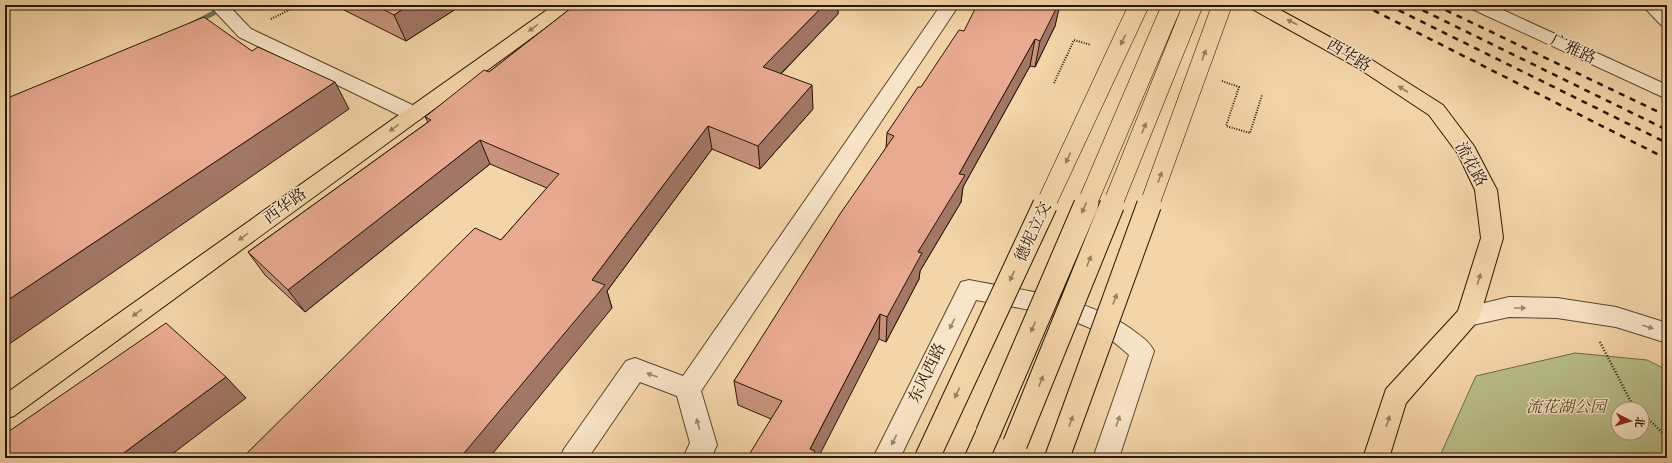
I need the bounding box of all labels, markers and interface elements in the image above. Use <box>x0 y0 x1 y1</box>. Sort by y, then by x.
one-way arrow <box>1286 19 1297 26</box>
one-way arrow <box>528 24 538 32</box>
street label: 广雅路 <box>1547 29 1599 69</box>
street label: 西华路 <box>1323 33 1375 77</box>
one-way arrow <box>1120 35 1126 46</box>
one-way arrow <box>1201 49 1207 61</box>
one-way arrow <box>1398 85 1408 93</box>
one-way arrow <box>1141 121 1147 133</box>
one-way arrow <box>388 124 399 132</box>
street label: 流花路 <box>1450 138 1492 190</box>
one-way arrow <box>1065 153 1071 164</box>
one-way arrow <box>1157 171 1163 183</box>
street label: 西华路 <box>259 183 311 229</box>
street label: 德坭立交 <box>1010 198 1056 266</box>
one-way arrow <box>1081 202 1087 213</box>
one-way arrow <box>237 233 248 241</box>
one-way arrow <box>1087 255 1093 267</box>
one-way arrow <box>1009 270 1015 281</box>
one-way arrow <box>1476 272 1482 284</box>
one-way arrow <box>1113 293 1119 305</box>
one-way arrow <box>1514 304 1526 311</box>
one-way arrow <box>132 309 142 317</box>
one-way arrow <box>949 318 955 329</box>
one-way arrow <box>1030 322 1036 333</box>
one-way arrow <box>1642 324 1654 330</box>
street label: 东风西路 <box>903 339 951 407</box>
one-way arrow <box>645 372 657 378</box>
one-way arrow <box>1038 375 1044 387</box>
one-way arrow <box>954 388 960 399</box>
park label: 流花湖公园 <box>1526 396 1609 418</box>
north arrow <box>1610 401 1650 441</box>
one-way arrow <box>1385 414 1391 426</box>
one-way arrow <box>1068 415 1074 427</box>
one-way arrow <box>1115 415 1121 427</box>
text: 北 <box>1631 416 1647 428</box>
one-way arrow <box>695 418 701 430</box>
one-way arrow <box>891 435 897 446</box>

